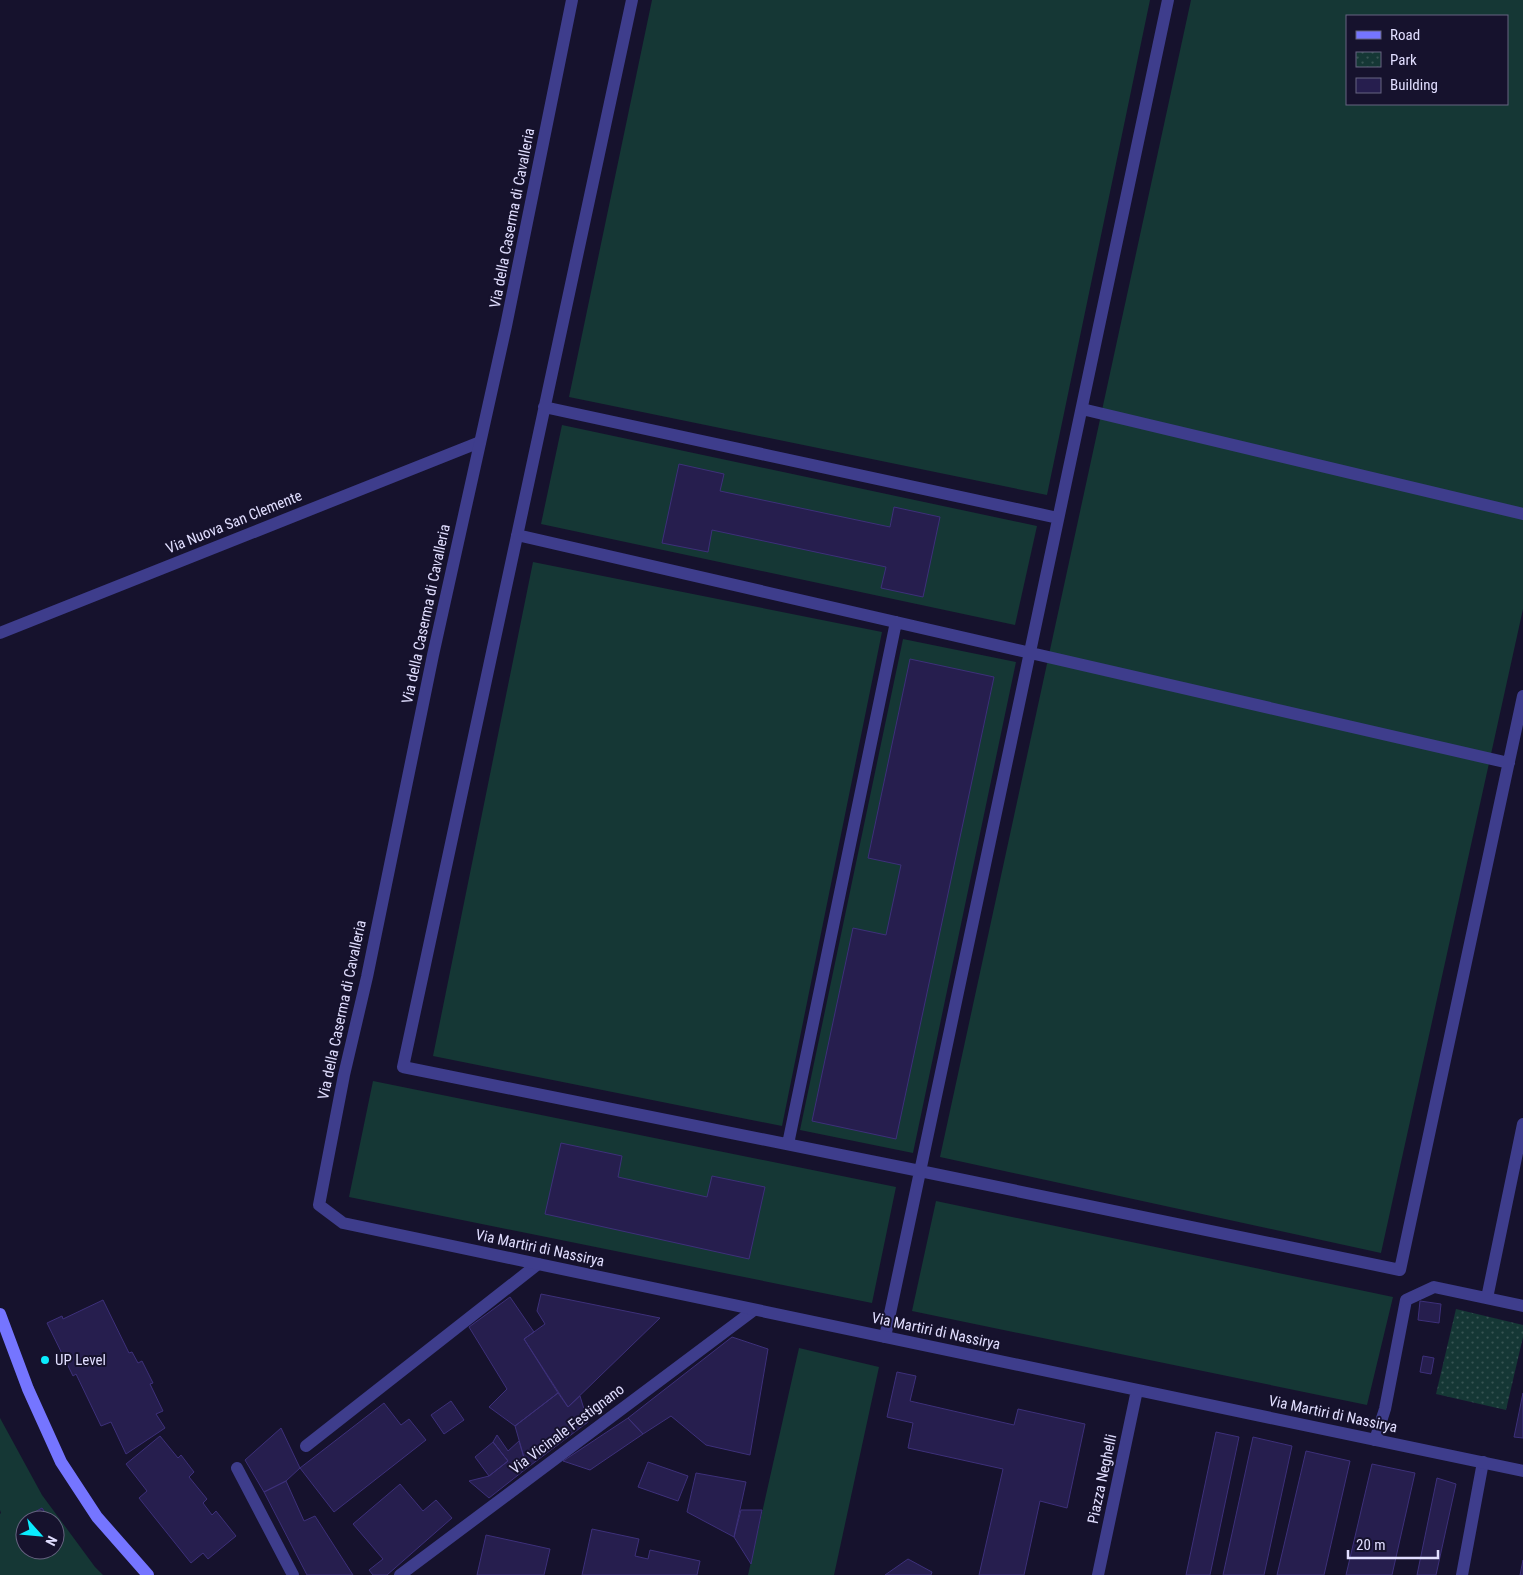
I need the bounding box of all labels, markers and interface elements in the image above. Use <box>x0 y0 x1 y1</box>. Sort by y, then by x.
legend <box>1346 15 1508 105</box>
text: Road <box>1390 26 1420 44</box>
text: Park <box>1390 51 1417 69</box>
text: Building <box>1390 76 1438 94</box>
street label: Via della Caserma di Cavalleria <box>486 126 538 310</box>
street label: Via Nuova San Clemente <box>163 486 305 558</box>
street label: Via della Caserma di Cavalleria <box>398 523 454 705</box>
street label: Via della Caserma di Cavalleria <box>314 919 370 1101</box>
street label: Via Martiri di Nassirya <box>474 1226 606 1270</box>
street label: Via Martiri di Nassirya <box>870 1309 1002 1353</box>
place label: UP Level <box>55 1351 106 1369</box>
marker: UP Level <box>39 1354 51 1366</box>
street label: Via Vicinale Festignano <box>506 1380 628 1478</box>
street label: Via Martiri di Nassirya <box>1267 1392 1399 1436</box>
street label: Piazza Neghelli <box>1084 1433 1120 1525</box>
north arrow <box>15 1510 65 1560</box>
scale bar <box>1348 1528 1438 1560</box>
text: N <box>43 1533 61 1548</box>
text: 20 m <box>1356 1536 1386 1554</box>

